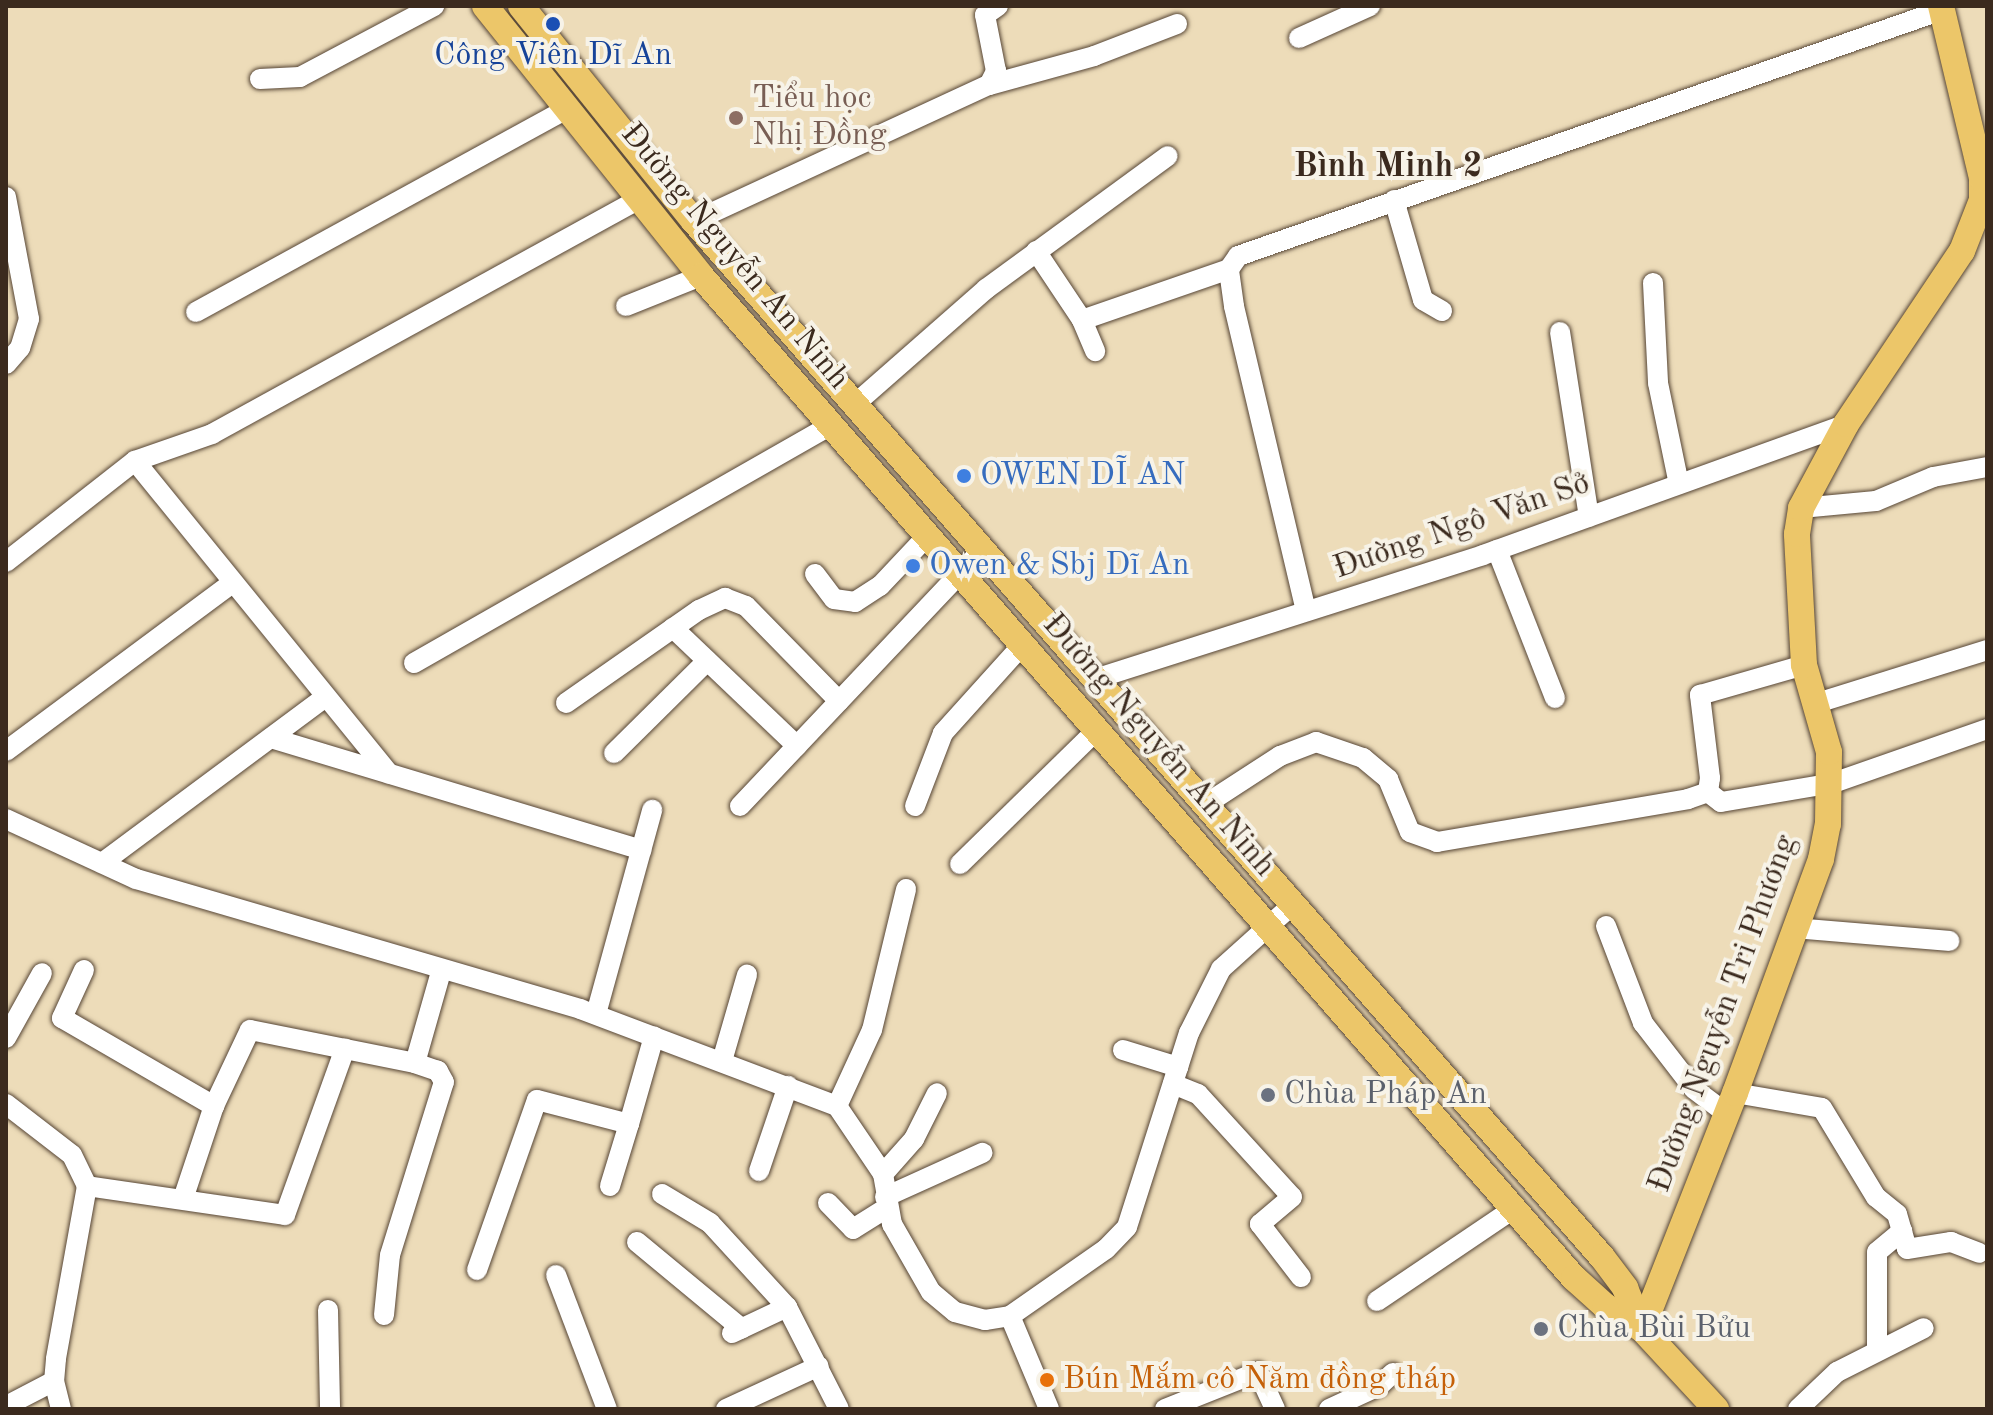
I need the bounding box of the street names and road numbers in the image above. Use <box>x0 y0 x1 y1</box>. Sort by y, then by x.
street label: Đường Nguyễn An Ninh <box>611 116 857 398</box>
street label: Đường Ngô Văn Sở <box>1329 465 1595 589</box>
street label: Đường Nguyễn An Ninh <box>1033 607 1283 885</box>
street label: Đường Nguyễn Tri Phương <box>1641 830 1807 1198</box>

